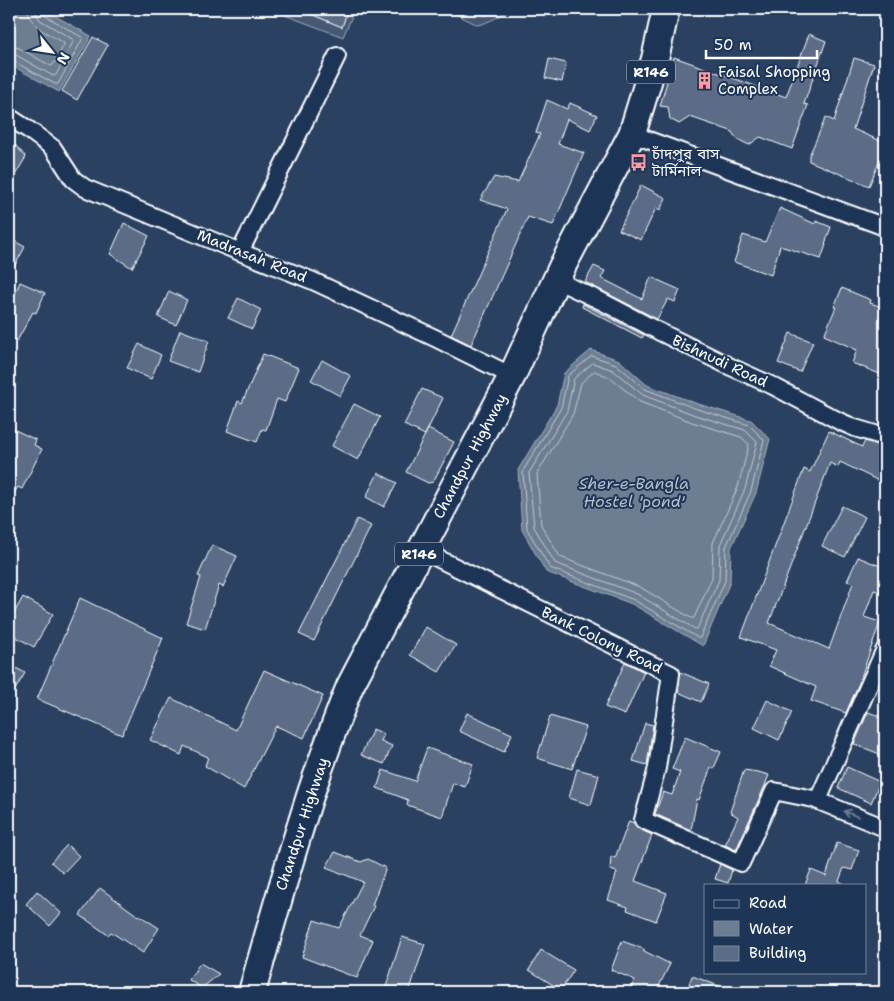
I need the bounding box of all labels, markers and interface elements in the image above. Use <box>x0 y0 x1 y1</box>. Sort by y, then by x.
north arrow <box>28 28 78 78</box>
scale bar <box>706 28 818 60</box>
text: 50 m <box>714 35 752 55</box>
text: N <box>53 49 74 68</box>
road number: R146 <box>627 61 675 84</box>
place label: Faisal Shopping Complex <box>718 62 831 99</box>
building icon: Faisal Shopping Complex <box>694 71 714 91</box>
place label: চাঁদপুর বাস টার্মিনাল <box>651 144 720 181</box>
bus stop icon: চাঁদপুর বাস টার্মিনাল <box>628 153 648 173</box>
street label: Madrasah Road <box>194 225 310 287</box>
street label: Bishnudi Road <box>669 330 772 392</box>
street label: Chandpur Highway <box>429 390 511 522</box>
water label: Sher-e-Bangla Hostel 'pond' <box>579 473 689 512</box>
road number: R146 <box>395 542 443 566</box>
street label: Bank Colony Road <box>538 602 666 678</box>
street label: Chandpur Highway <box>271 755 333 893</box>
one-way arrow <box>844 809 859 818</box>
legend <box>704 884 866 974</box>
text: Road <box>749 893 787 913</box>
text: Water <box>749 919 793 939</box>
text: Building <box>749 943 806 963</box>

